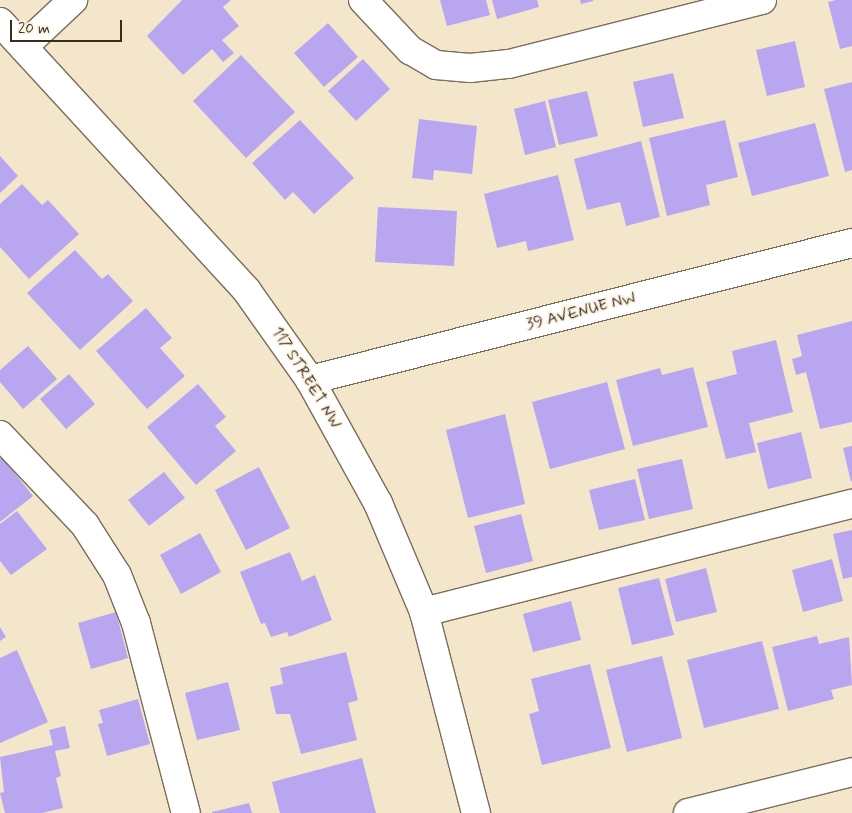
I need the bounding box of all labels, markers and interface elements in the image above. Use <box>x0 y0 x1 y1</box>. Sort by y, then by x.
scale bar <box>12 10 125 42</box>
text: 20 m <box>18 19 50 39</box>
street label: 39 AVENUE NW <box>525 289 637 335</box>
street label: 117 STREET NW <box>267 324 345 432</box>

